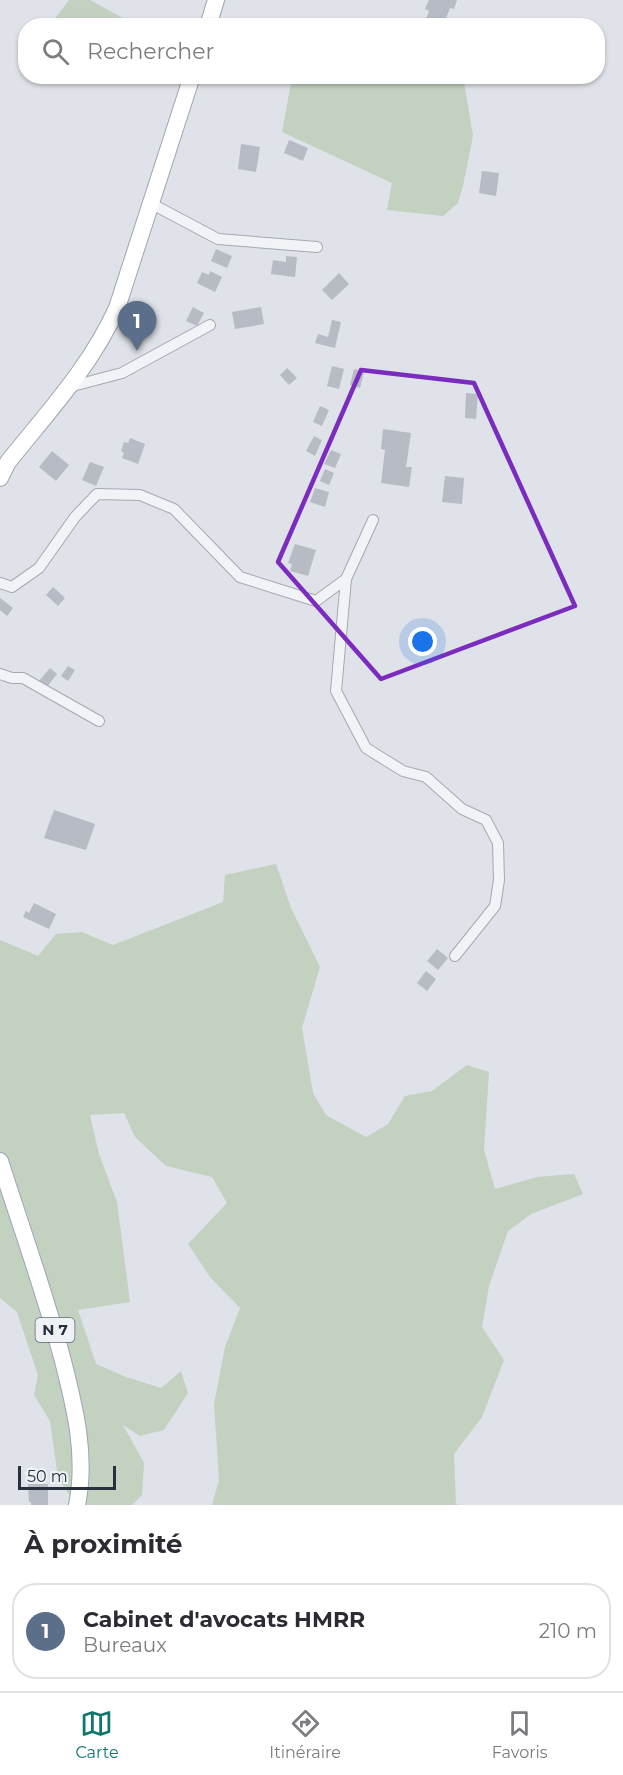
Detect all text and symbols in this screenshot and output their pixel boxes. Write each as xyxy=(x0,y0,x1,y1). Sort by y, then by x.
search box xyxy=(18,18,605,84)
icon: search xyxy=(39,35,72,68)
text: Rechercher xyxy=(87,38,214,65)
pin: 1 xyxy=(118,302,156,351)
your location xyxy=(408,627,437,656)
road number: N 7 xyxy=(36,1318,74,1342)
scale bar xyxy=(18,1463,116,1490)
text: 50 m xyxy=(27,1467,68,1486)
text: À proximité xyxy=(24,1528,183,1560)
text: Cabinet d'avocats HMRR xyxy=(83,1606,365,1633)
text: 1 xyxy=(42,1619,49,1643)
text: 210 m xyxy=(539,1619,597,1643)
text: Bureaux xyxy=(83,1633,167,1657)
tab: Carte xyxy=(75,1707,119,1762)
tab: Itinéraire xyxy=(269,1707,341,1762)
tab: Favoris xyxy=(492,1707,548,1762)

